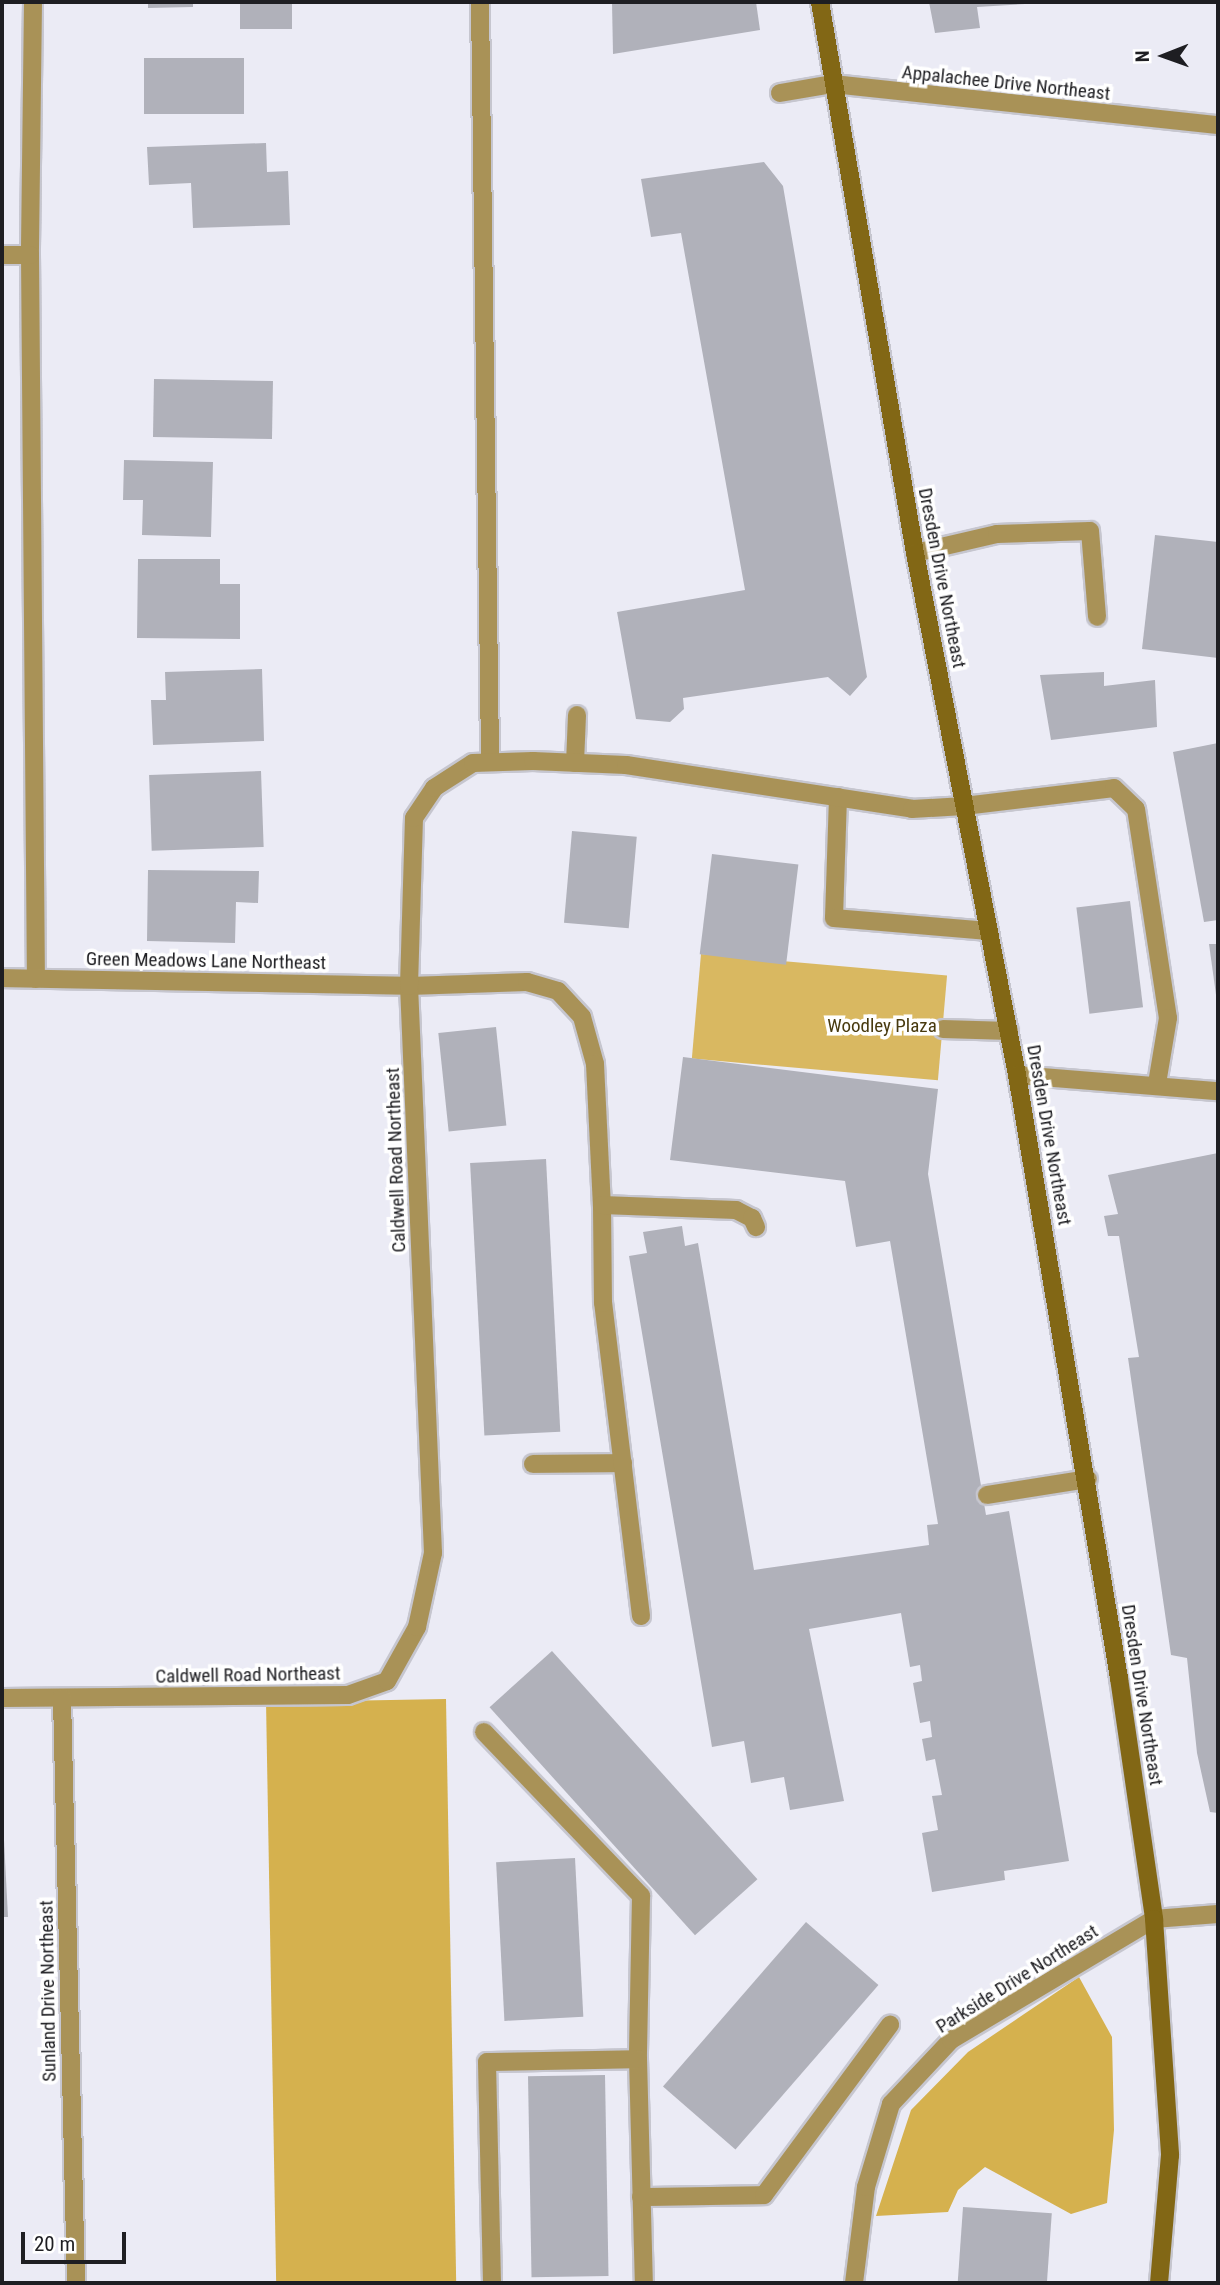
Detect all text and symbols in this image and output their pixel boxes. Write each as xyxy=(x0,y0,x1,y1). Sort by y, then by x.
north arrow xyxy=(1129,21,1199,91)
text: N xyxy=(1131,50,1154,62)
street label: Appalachee Drive Northeast xyxy=(901,61,1111,105)
street label: Dresden Drive Northeast xyxy=(913,486,971,670)
street label: Green Meadows Lane Northeast xyxy=(86,948,326,974)
park label: Woodley Plaza xyxy=(827,1015,937,1037)
street label: Dresden Drive Northeast xyxy=(1022,1043,1076,1227)
street label: Caldwell Road Northeast xyxy=(381,1067,411,1253)
street label: Dresden Drive Northeast xyxy=(1116,1603,1168,1787)
street label: Caldwell Road Northeast xyxy=(155,1662,341,1688)
street label: Sunland Drive Northeast xyxy=(35,1900,61,2082)
street label: Parkside Drive Northeast xyxy=(932,1920,1102,2038)
scale bar xyxy=(24,2218,130,2262)
text: 20 m xyxy=(34,2232,75,2256)

